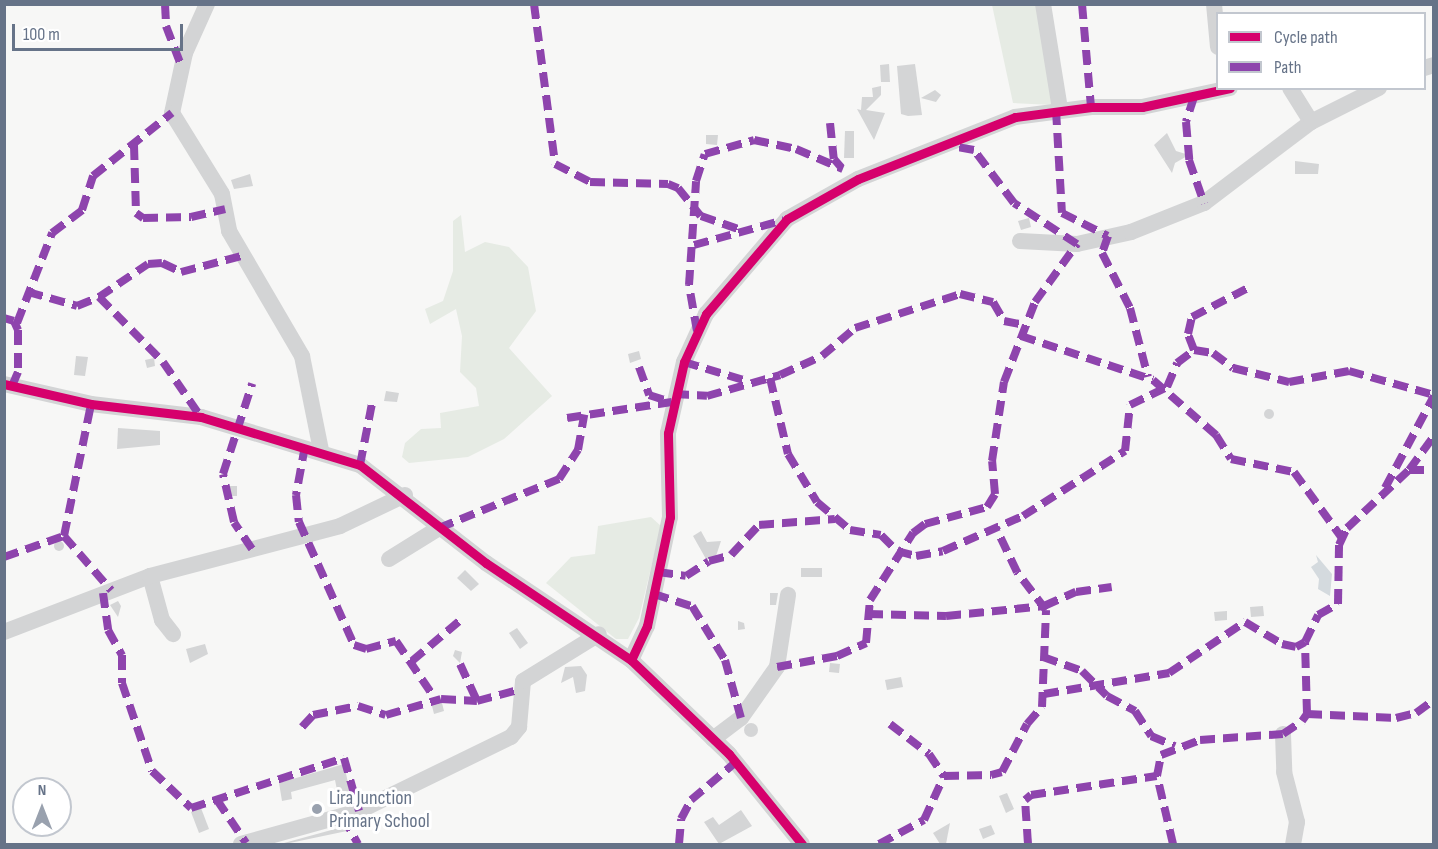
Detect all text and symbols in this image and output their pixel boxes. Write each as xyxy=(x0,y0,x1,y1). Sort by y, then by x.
scale bar xyxy=(15,12,186,50)
legend xyxy=(1216,12,1426,90)
text: 100 m xyxy=(23,24,60,45)
text: Cycle path xyxy=(1274,27,1338,48)
text: Path xyxy=(1274,57,1302,78)
north arrow xyxy=(12,777,72,837)
text: N xyxy=(38,781,46,800)
place label: Lira Junction Primary School xyxy=(329,786,430,833)
marker: Lira Junction Primary School xyxy=(310,802,324,816)

